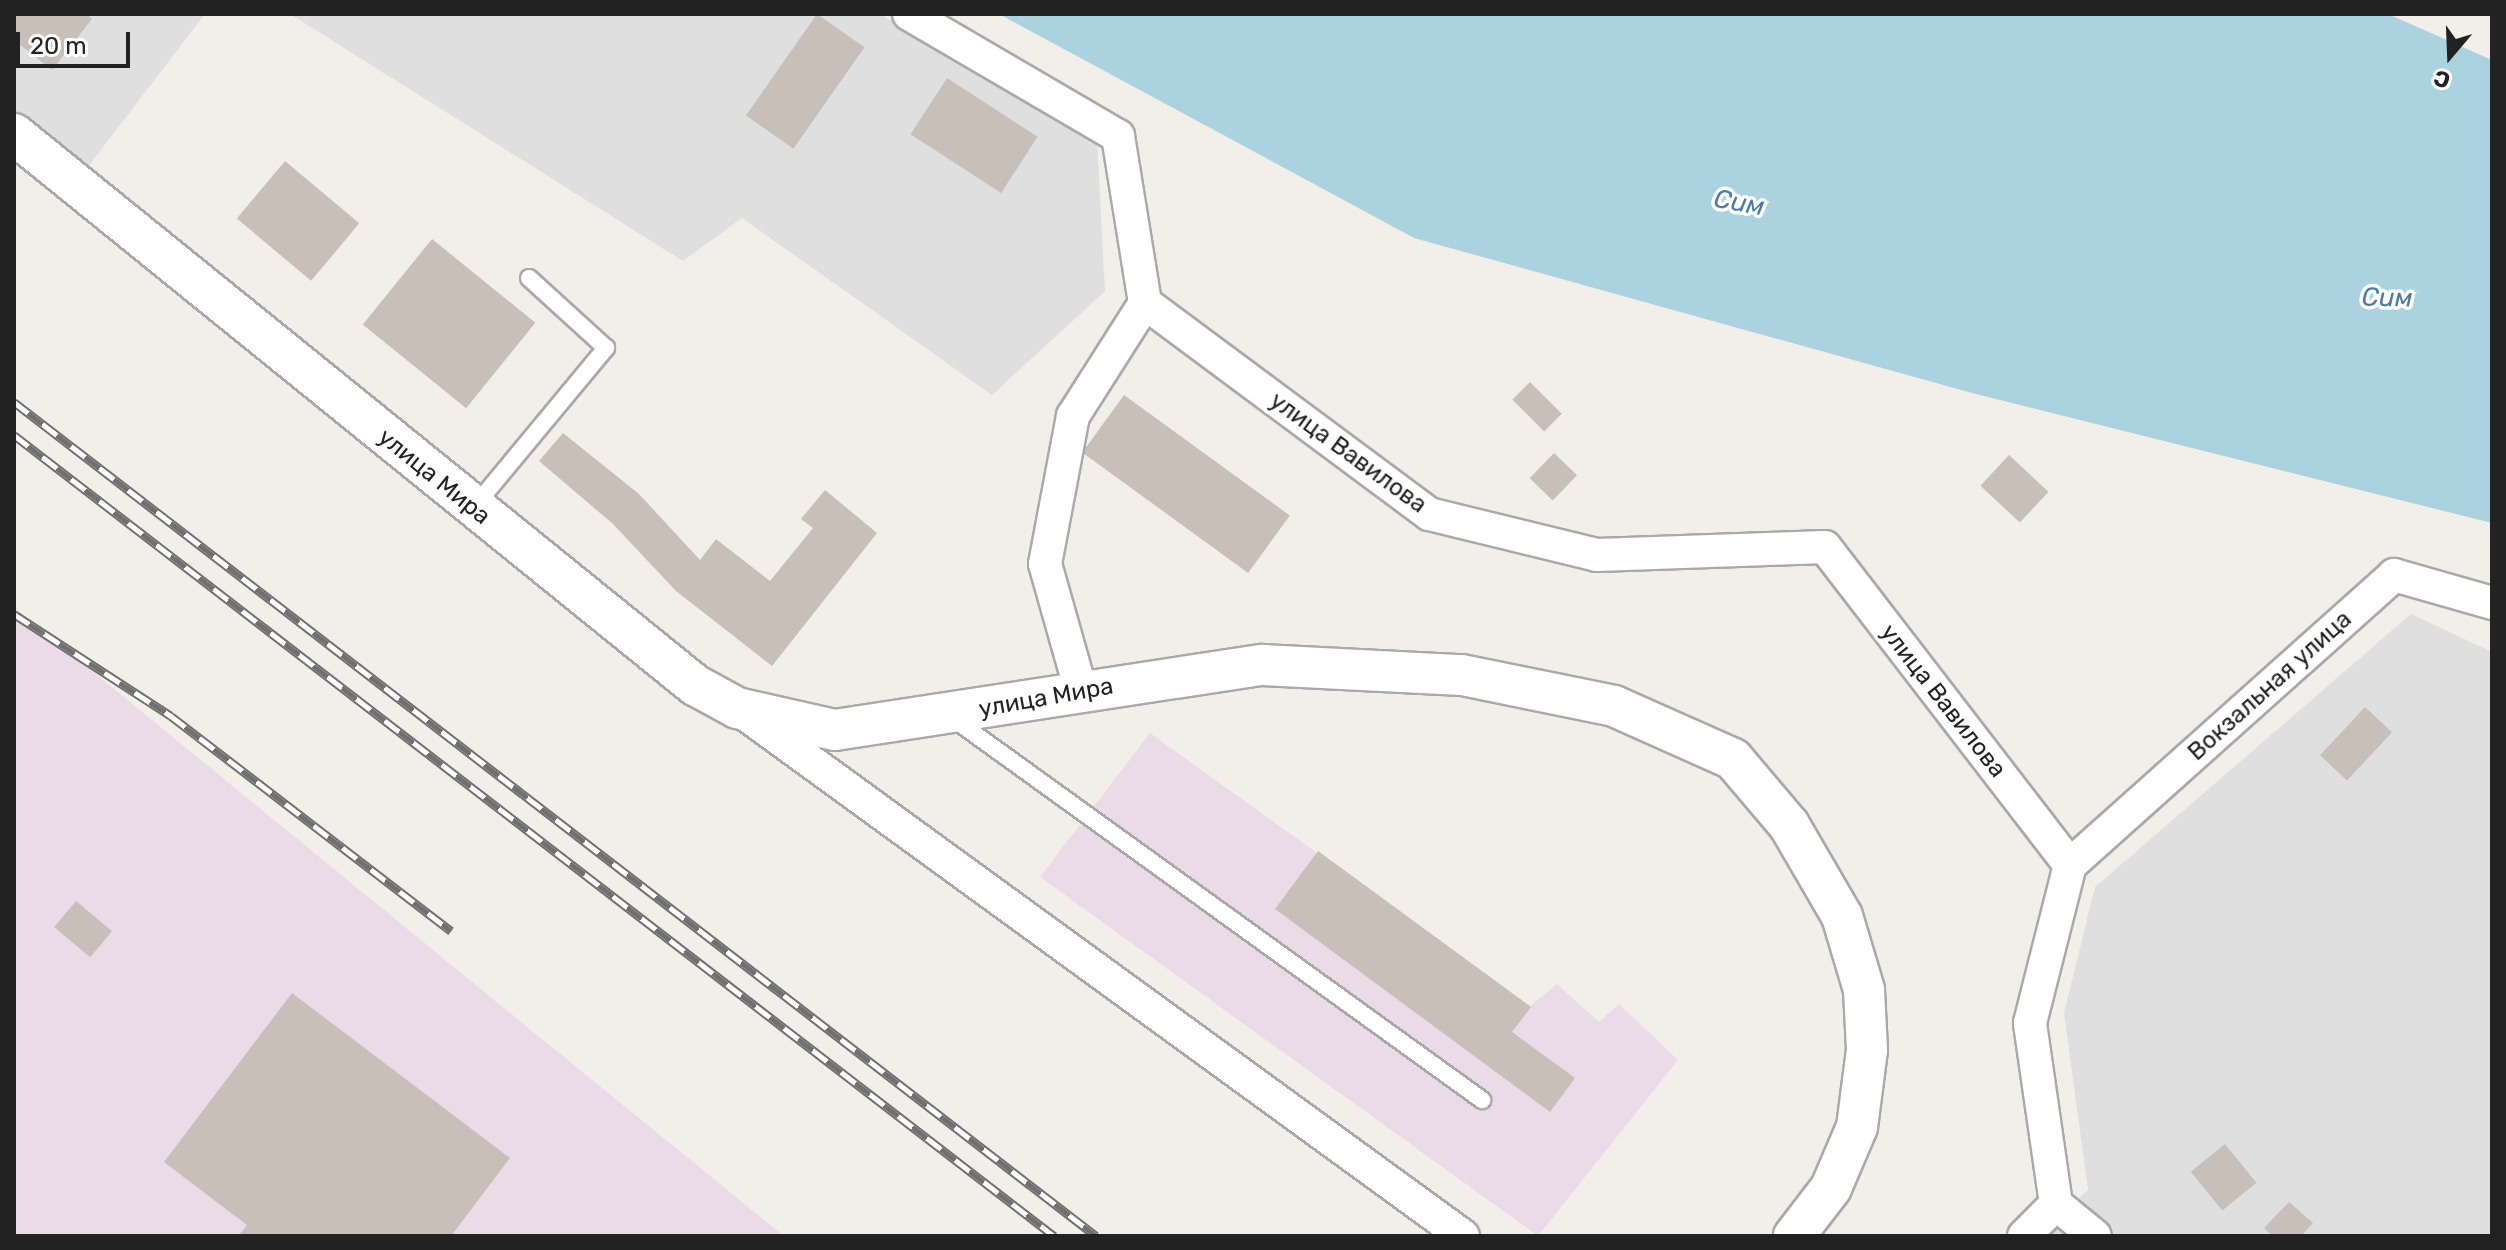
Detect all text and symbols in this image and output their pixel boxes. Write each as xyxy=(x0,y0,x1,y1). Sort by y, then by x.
scale bar xyxy=(20,16,134,66)
north arrow xyxy=(2410,16,2490,96)
text: 20 m xyxy=(30,32,87,60)
text: С xyxy=(2430,64,2454,94)
water label: Сим xyxy=(1711,183,1767,223)
water label: Сим xyxy=(2361,282,2413,314)
street label: улица Вавилова xyxy=(1264,386,1432,520)
street label: улица Мира xyxy=(372,423,496,531)
street label: Вокзальная улица xyxy=(2182,605,2358,767)
street label: улица Вавилова xyxy=(1874,619,2012,783)
street label: улица Мира xyxy=(976,672,1116,724)

